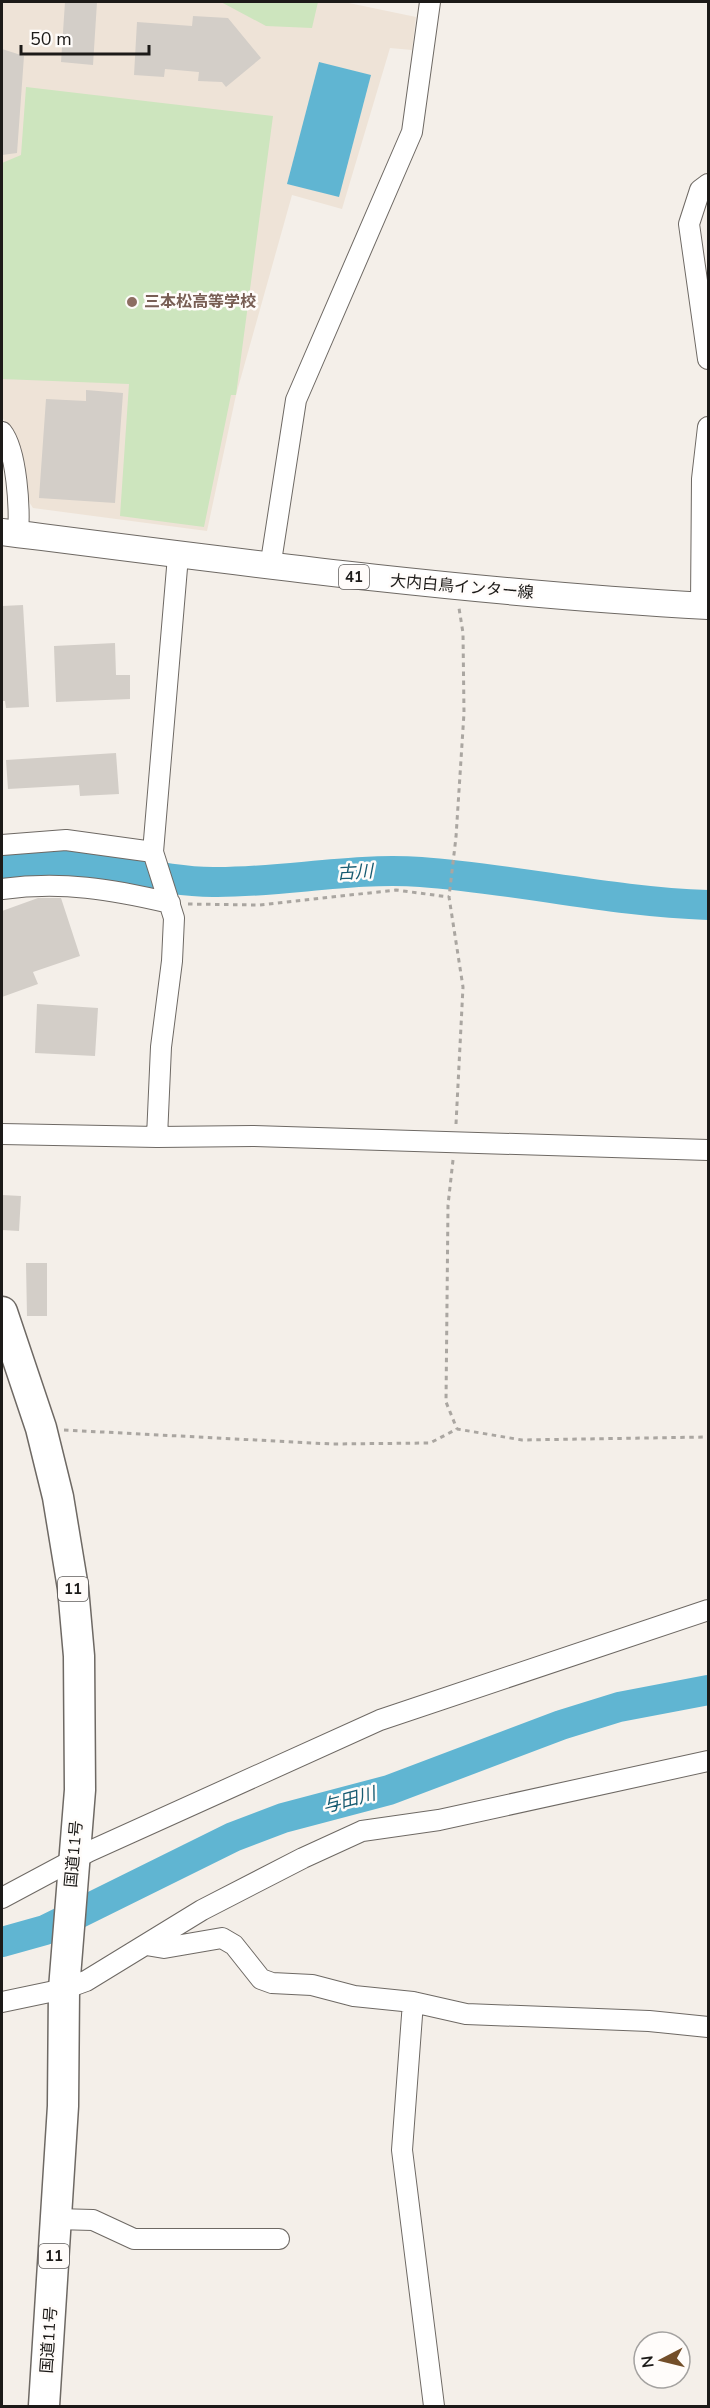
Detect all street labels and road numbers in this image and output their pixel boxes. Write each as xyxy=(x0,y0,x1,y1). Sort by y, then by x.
road number: 41 xyxy=(339,565,369,589)
street label: 大内白鳥インター線 xyxy=(389,570,535,604)
road number: 11 xyxy=(58,1577,88,1601)
street label: 国道11号 xyxy=(60,1820,88,1888)
road number: 11 xyxy=(39,2244,69,2268)
street label: 国道11号 xyxy=(36,2306,62,2374)

